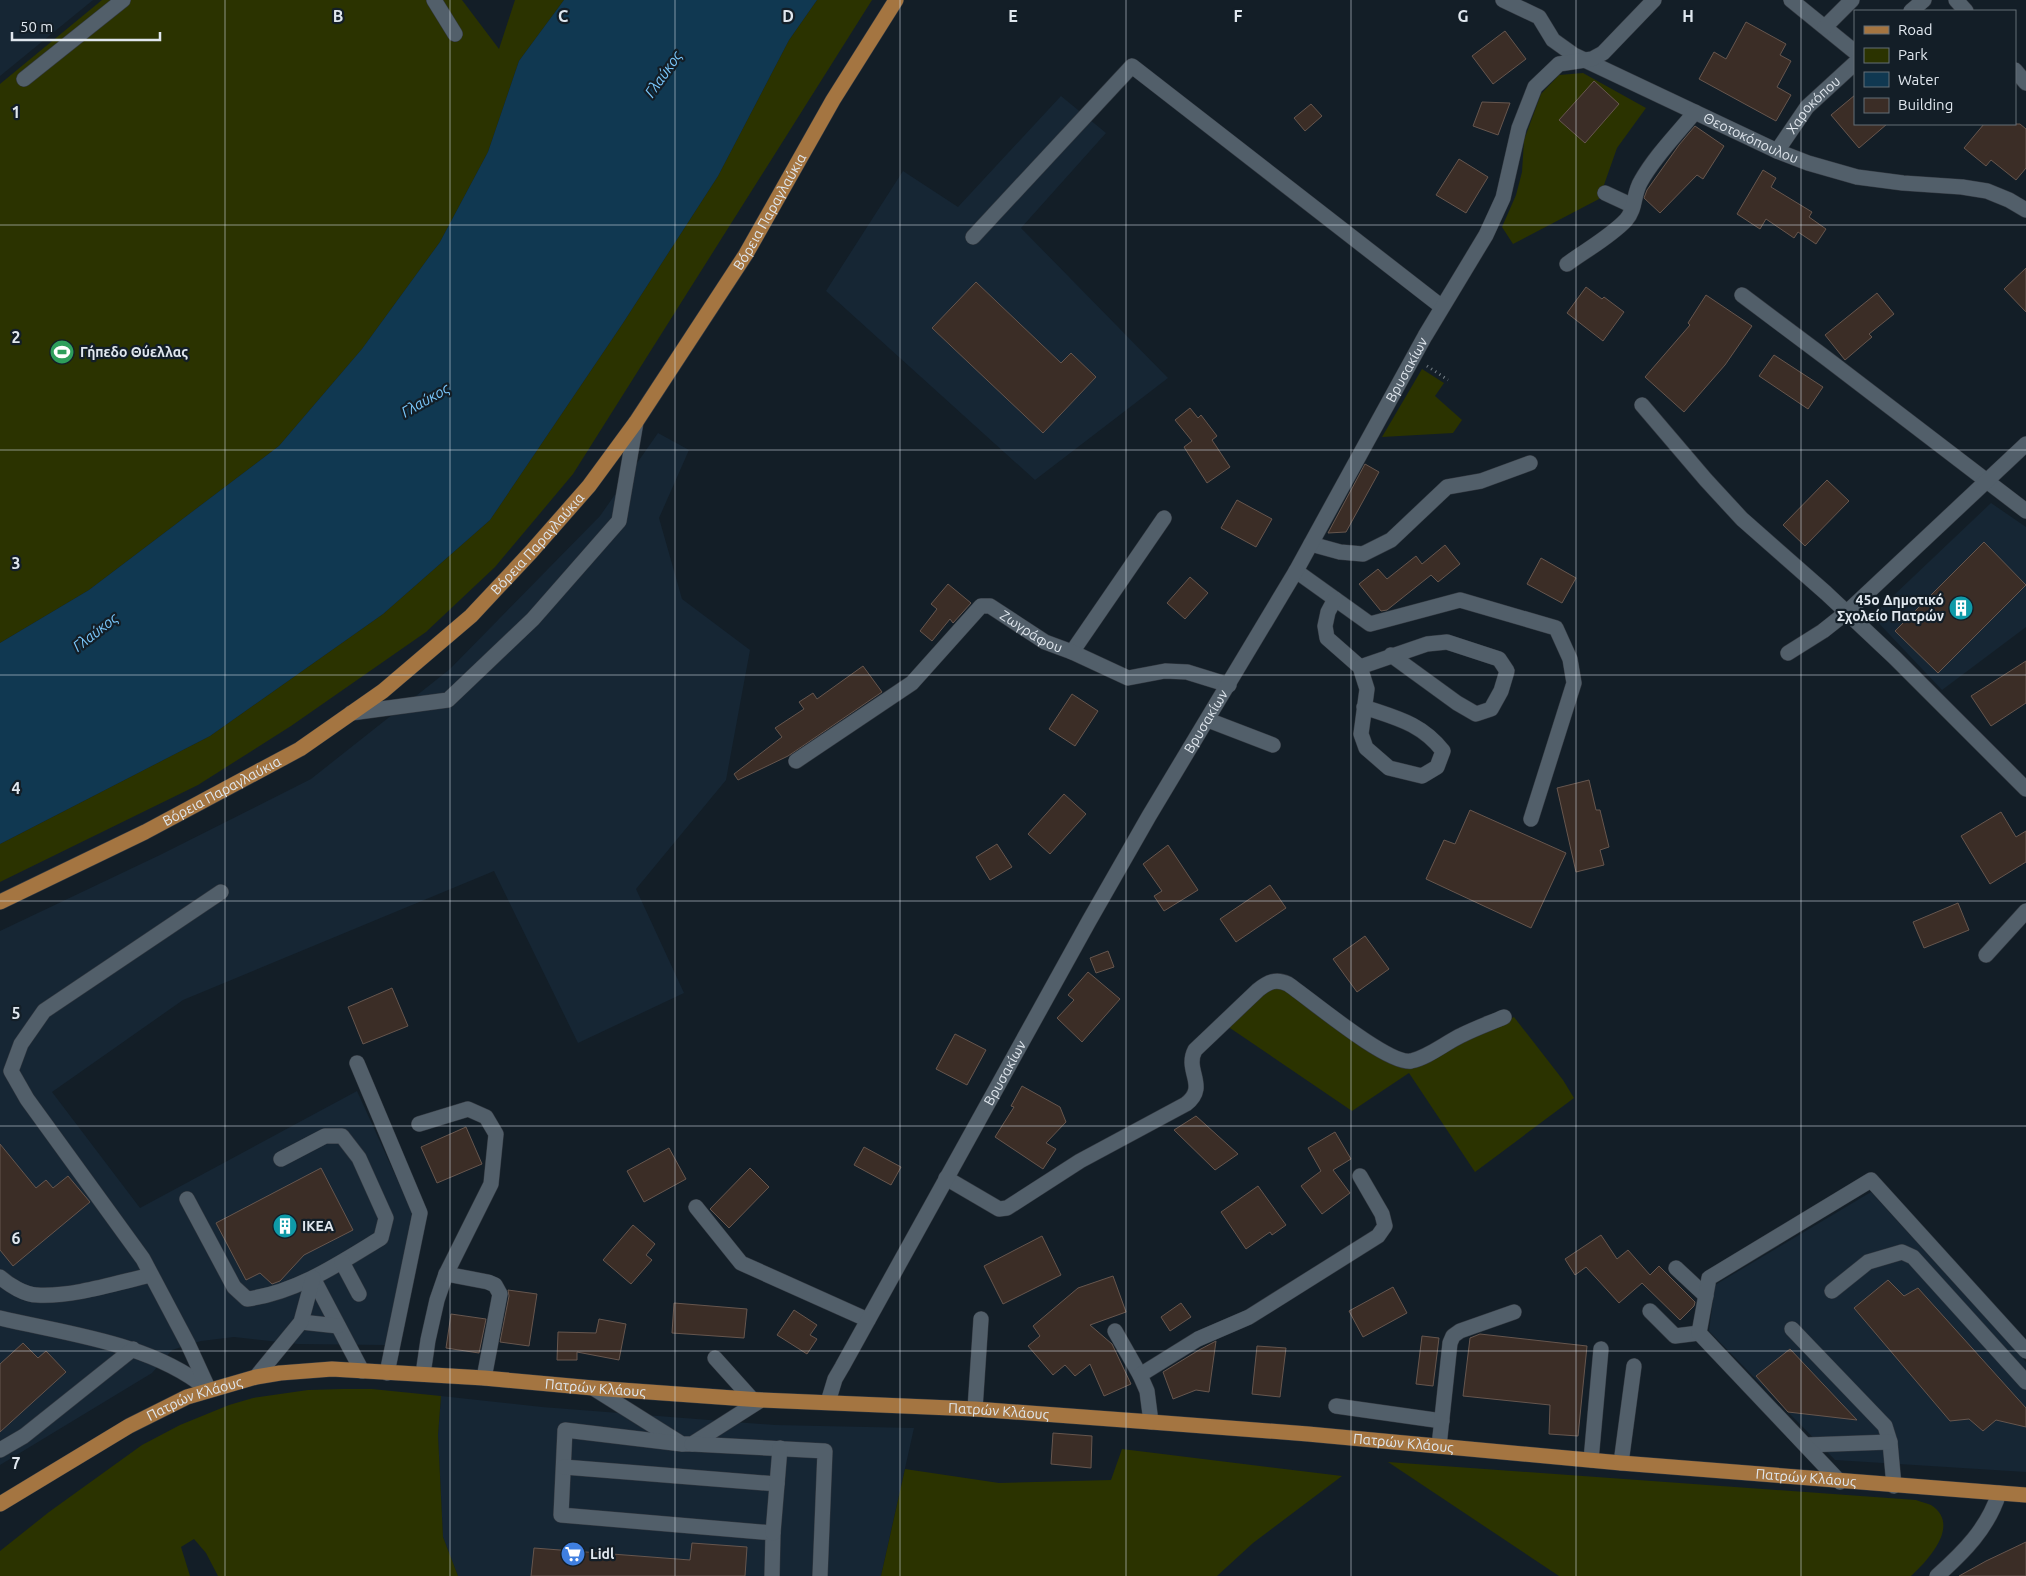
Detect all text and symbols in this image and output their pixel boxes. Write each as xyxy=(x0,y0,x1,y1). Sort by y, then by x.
text: B xyxy=(333,7,343,25)
text: C xyxy=(558,7,568,25)
text: D xyxy=(782,7,794,25)
text: E xyxy=(1008,7,1018,25)
text: F xyxy=(1234,7,1243,25)
text: G xyxy=(1457,7,1469,25)
text: H xyxy=(1682,7,1694,25)
scale bar xyxy=(12,10,160,42)
legend xyxy=(1854,10,2016,125)
text: 50 m xyxy=(20,18,53,35)
text: Road xyxy=(1898,21,1933,38)
text: Park xyxy=(1898,46,1928,63)
water label: Γλαύκος xyxy=(641,47,685,100)
text: Water xyxy=(1898,71,1939,88)
street label: Χαροκόπου xyxy=(1783,73,1843,137)
text: Building xyxy=(1898,96,1953,113)
text: 1 xyxy=(11,103,21,121)
street label: Θεοτοκόπουλου xyxy=(1701,109,1801,167)
street label: Βόρεια Παραγλαύκια xyxy=(730,150,809,273)
text: 2 xyxy=(11,328,21,346)
street label: Βρυσακίων xyxy=(1382,334,1431,405)
sports icon: Γήπεδο Θύελλας xyxy=(49,339,75,365)
place label: Γήπεδο Θύελλας xyxy=(80,344,188,360)
water label: Γλαύκος xyxy=(398,379,452,420)
street label: Βόρεια Παραγλαύκια xyxy=(487,489,588,598)
text: 3 xyxy=(11,554,21,572)
place label: 45ο Δημοτικό Σχολείο Πατρών xyxy=(1837,592,1945,624)
building icon: 45ο Δημοτικό Σχολείο Πατρών xyxy=(1948,595,1974,621)
street label: Ζωγράφου xyxy=(997,607,1065,656)
water label: Γλαύκος xyxy=(69,609,121,655)
street label: Βρυσακίων xyxy=(1181,686,1231,756)
street label: Βόρεια Παραγλαύκια xyxy=(160,753,284,829)
text: 4 xyxy=(11,779,21,797)
text: 5 xyxy=(11,1004,21,1022)
street label: Βρυσακίων xyxy=(981,1038,1029,1108)
building icon: IKEA xyxy=(272,1213,298,1239)
place label: IKEA xyxy=(302,1218,334,1234)
text: 6 xyxy=(11,1229,21,1247)
street label: Πατρών Κλάους xyxy=(144,1373,244,1424)
street label: Πατρών Κλάους xyxy=(544,1376,647,1400)
street label: Πατρών Κλάους xyxy=(948,1400,1050,1422)
street label: Πατρών Κλάους xyxy=(1352,1430,1455,1456)
text: 7 xyxy=(11,1454,21,1472)
street label: Πατρών Κλάους xyxy=(1755,1466,1857,1490)
supermarket icon: Lidl xyxy=(560,1541,586,1567)
place label: Lidl xyxy=(590,1546,614,1562)

